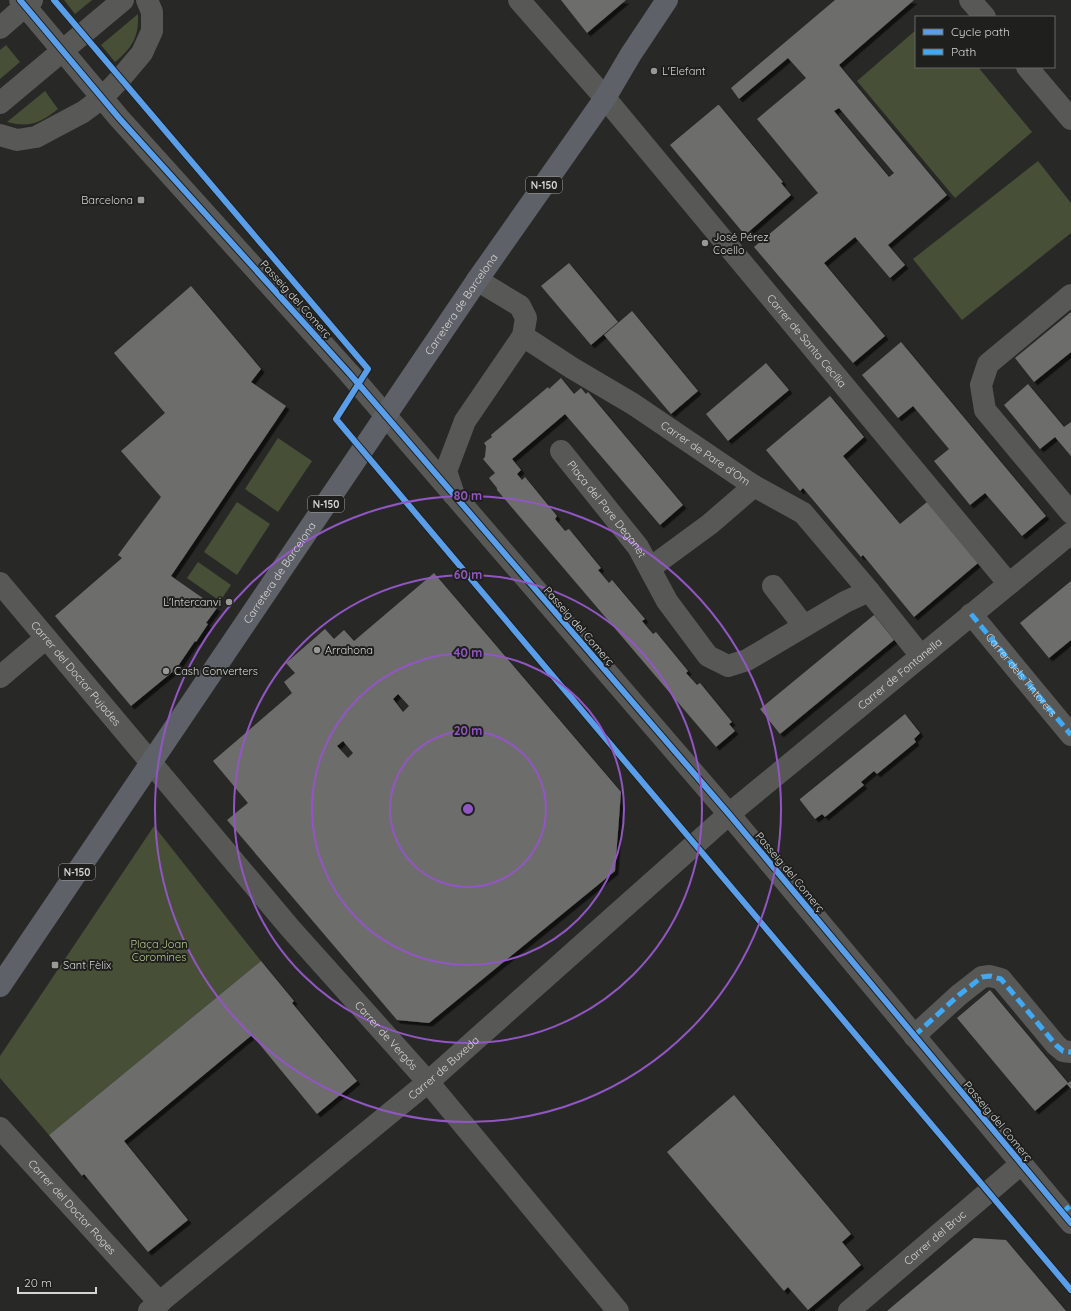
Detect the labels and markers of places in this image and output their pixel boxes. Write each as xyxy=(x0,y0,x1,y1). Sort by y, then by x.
place label: L'Elefant xyxy=(662,64,706,78)
marker: L'Elefant xyxy=(649,66,659,76)
place label: Barcelona xyxy=(81,193,133,207)
marker: Barcelona xyxy=(136,195,146,205)
place label: José Pérez Coello xyxy=(713,230,768,257)
marker: José Pérez Coello xyxy=(700,238,710,248)
place label: L'Intercanvi xyxy=(163,595,221,609)
marker: L'Intercanvi xyxy=(224,597,234,607)
place label: Arrahona xyxy=(325,643,373,657)
marker: Arrahona xyxy=(312,645,322,655)
place label: Cash Converters xyxy=(174,664,258,678)
marker: Cash Converters xyxy=(161,666,171,676)
centre of rings xyxy=(461,802,475,816)
place label: Sant Fèlix xyxy=(63,958,111,972)
marker: Sant Fèlix xyxy=(50,960,60,970)

